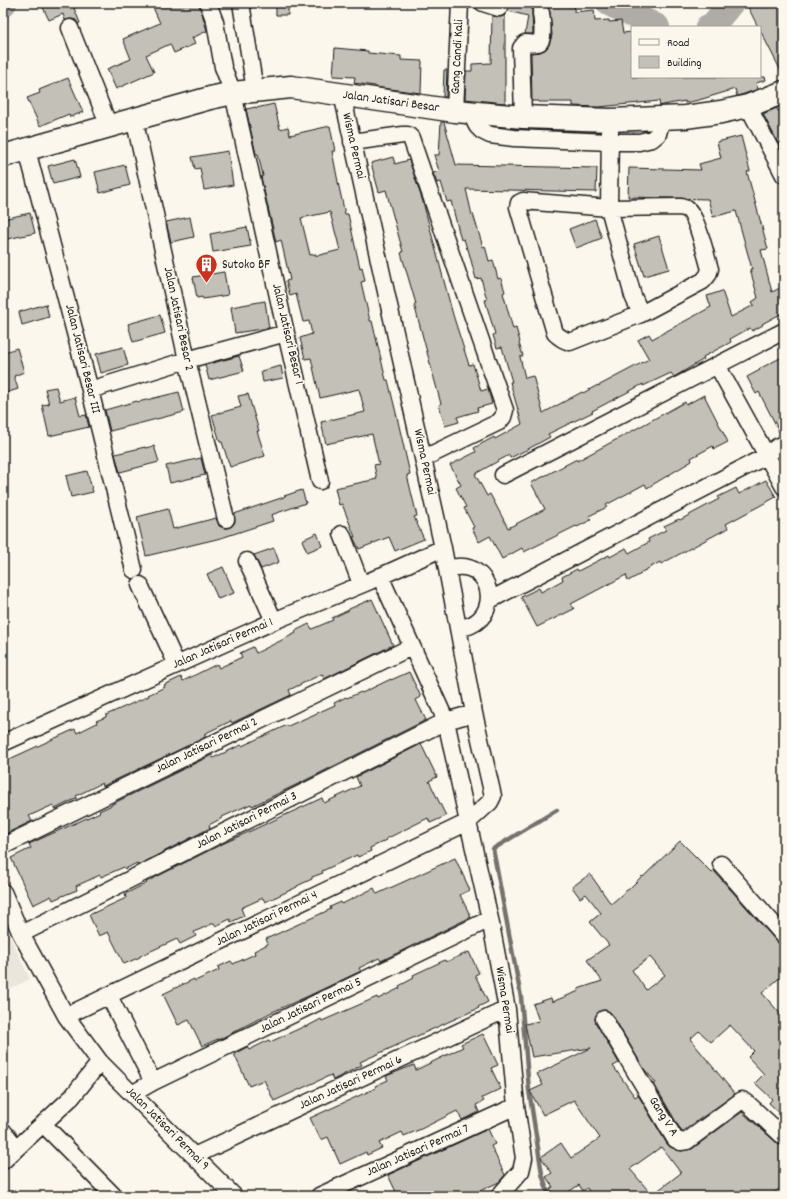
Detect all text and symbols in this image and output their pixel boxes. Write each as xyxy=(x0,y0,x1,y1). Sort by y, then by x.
street label: Gang Candi Kali xyxy=(447,18,469,95)
legend xyxy=(631,26,761,78)
text: Road xyxy=(667,35,689,52)
text: Building xyxy=(667,55,702,72)
street label: Jalan Jatisari Besar xyxy=(342,86,441,118)
street label: Wisma Permai xyxy=(336,111,370,181)
building icon: Sutoko BF xyxy=(193,252,219,285)
place label: Sutoko BF xyxy=(222,256,270,275)
street label: Jalan Jatisari Besar 2 xyxy=(158,265,198,373)
street label: Jalan Jatisari Besar 1 xyxy=(266,282,308,386)
street label: Jalan Jatisari Besar III xyxy=(59,302,105,416)
street label: Wisma Permai xyxy=(408,427,440,497)
street label: Jalan Jatisari Permai 1 xyxy=(170,613,276,675)
street label: Jalan Jatisari Permai 2 xyxy=(153,713,261,779)
street label: Jalan Jatisari Permai 3 xyxy=(193,787,301,855)
street label: Jalan Jatisari Permai 4 xyxy=(213,886,321,952)
street label: Wisma Permai xyxy=(489,965,519,1035)
street label: Jalan Jatisari Permai 5 xyxy=(257,973,365,1039)
street label: Jalan Jatisari Permai 6 xyxy=(296,1051,406,1115)
street label: Jalan Jatisari Permai 9 xyxy=(121,1083,213,1175)
street label: Gang V A xyxy=(643,1093,683,1141)
street label: Jalan Jatisari Permai 7 xyxy=(364,1120,472,1182)

